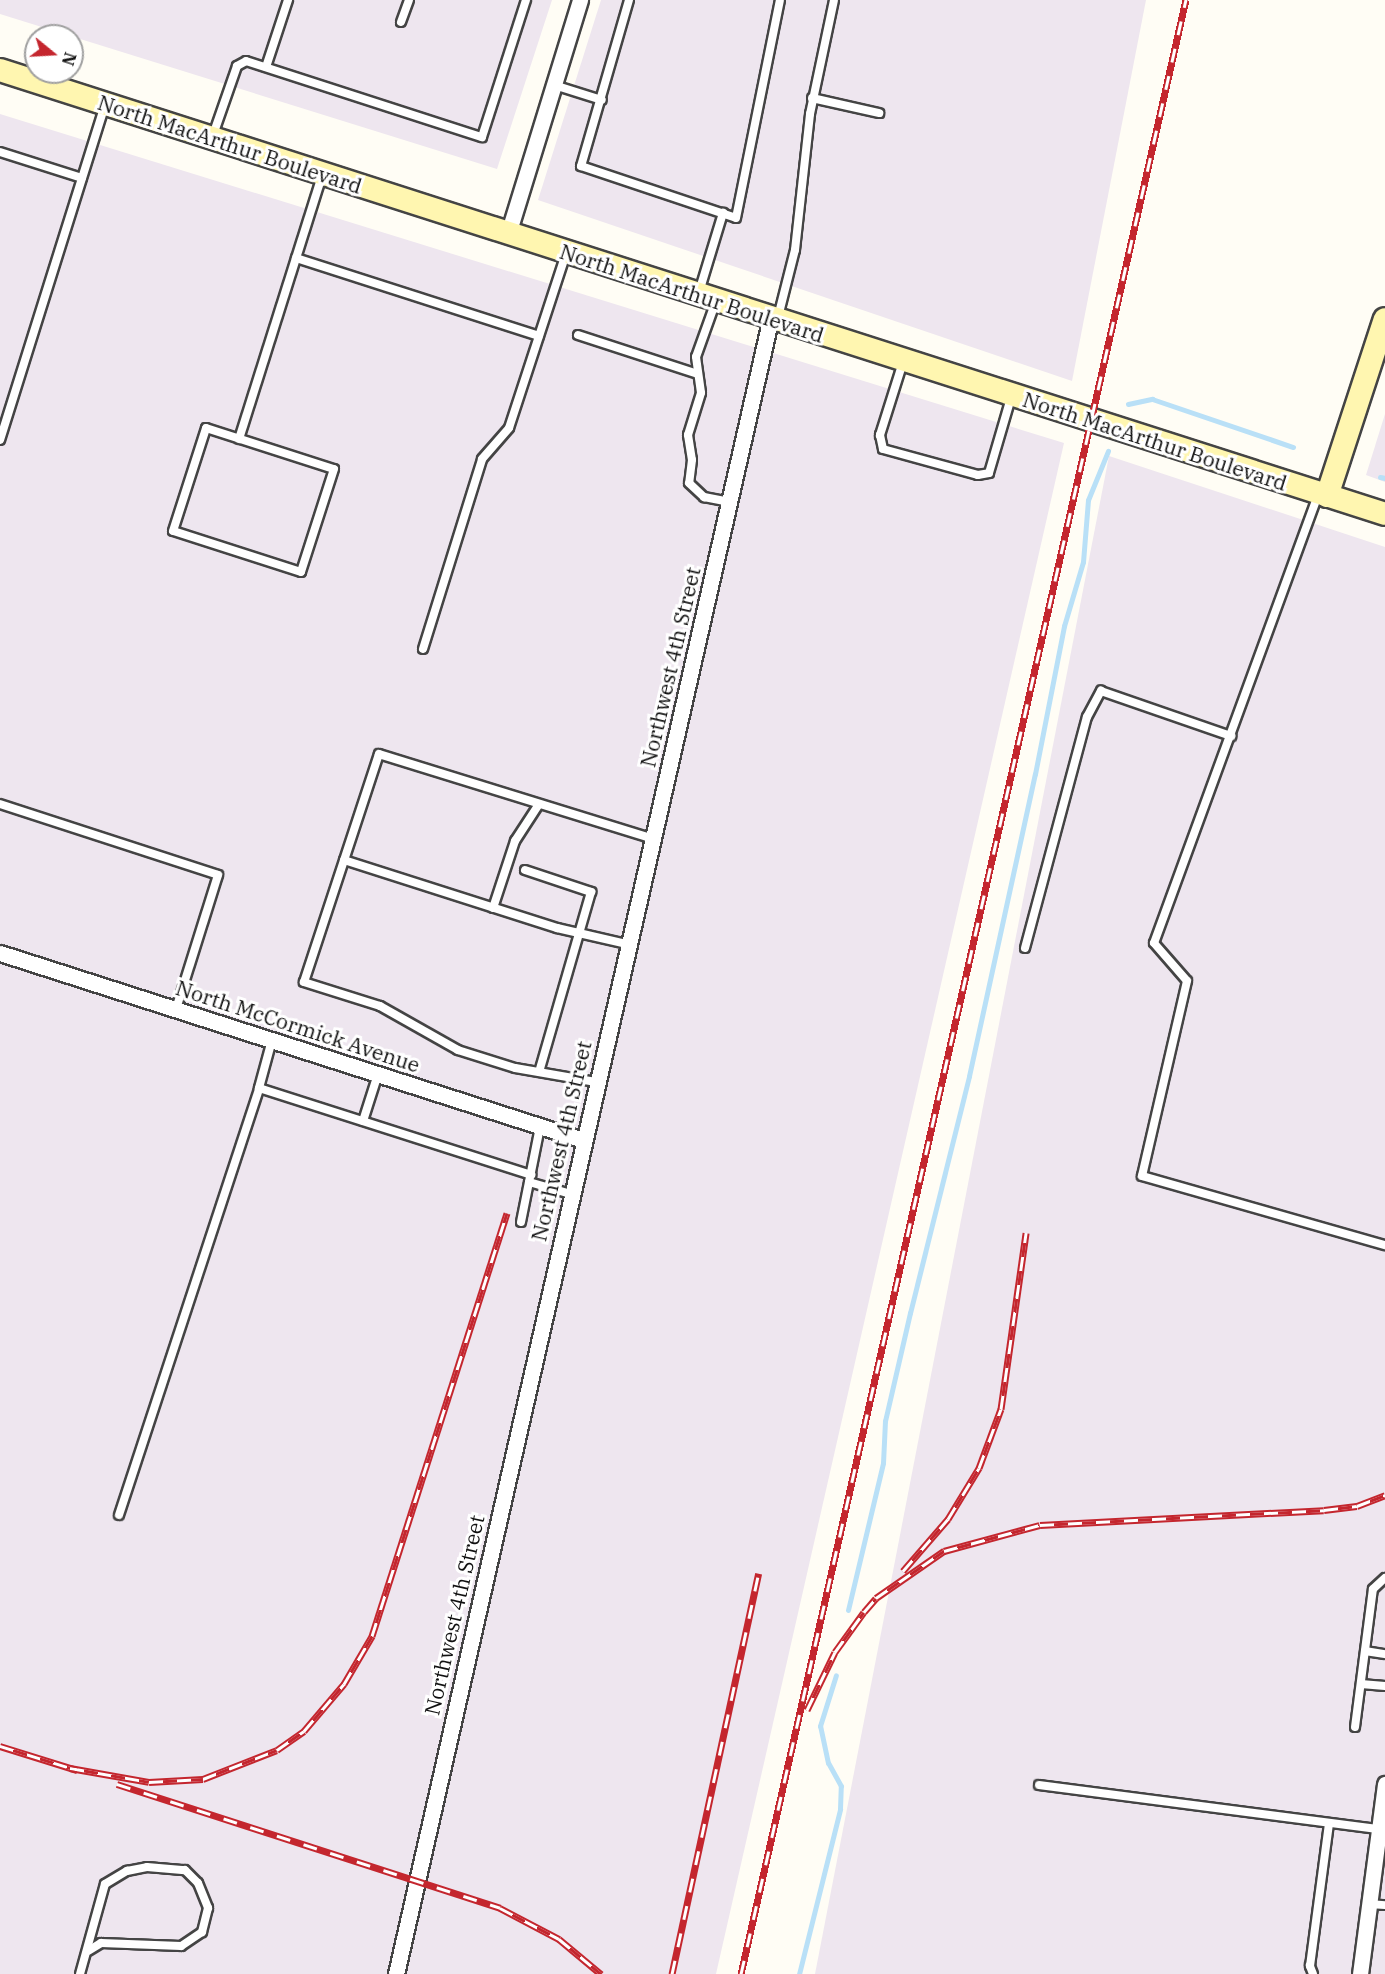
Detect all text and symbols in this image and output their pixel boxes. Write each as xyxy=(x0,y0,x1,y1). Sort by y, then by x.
north arrow xyxy=(24,24,84,84)
text: N xyxy=(58,50,81,68)
street label: North MacArthur Boulevard xyxy=(95,89,365,199)
street label: North MacArthur Boulevard xyxy=(557,238,827,348)
street label: North MacArthur Boulevard xyxy=(1020,386,1290,496)
street label: Northwest 4th Street xyxy=(635,564,705,770)
street label: North McCormick Avenue xyxy=(173,975,423,1077)
street label: Northwest 4th Street xyxy=(526,1038,596,1244)
street label: Northwest 4th Street xyxy=(419,1512,489,1718)

